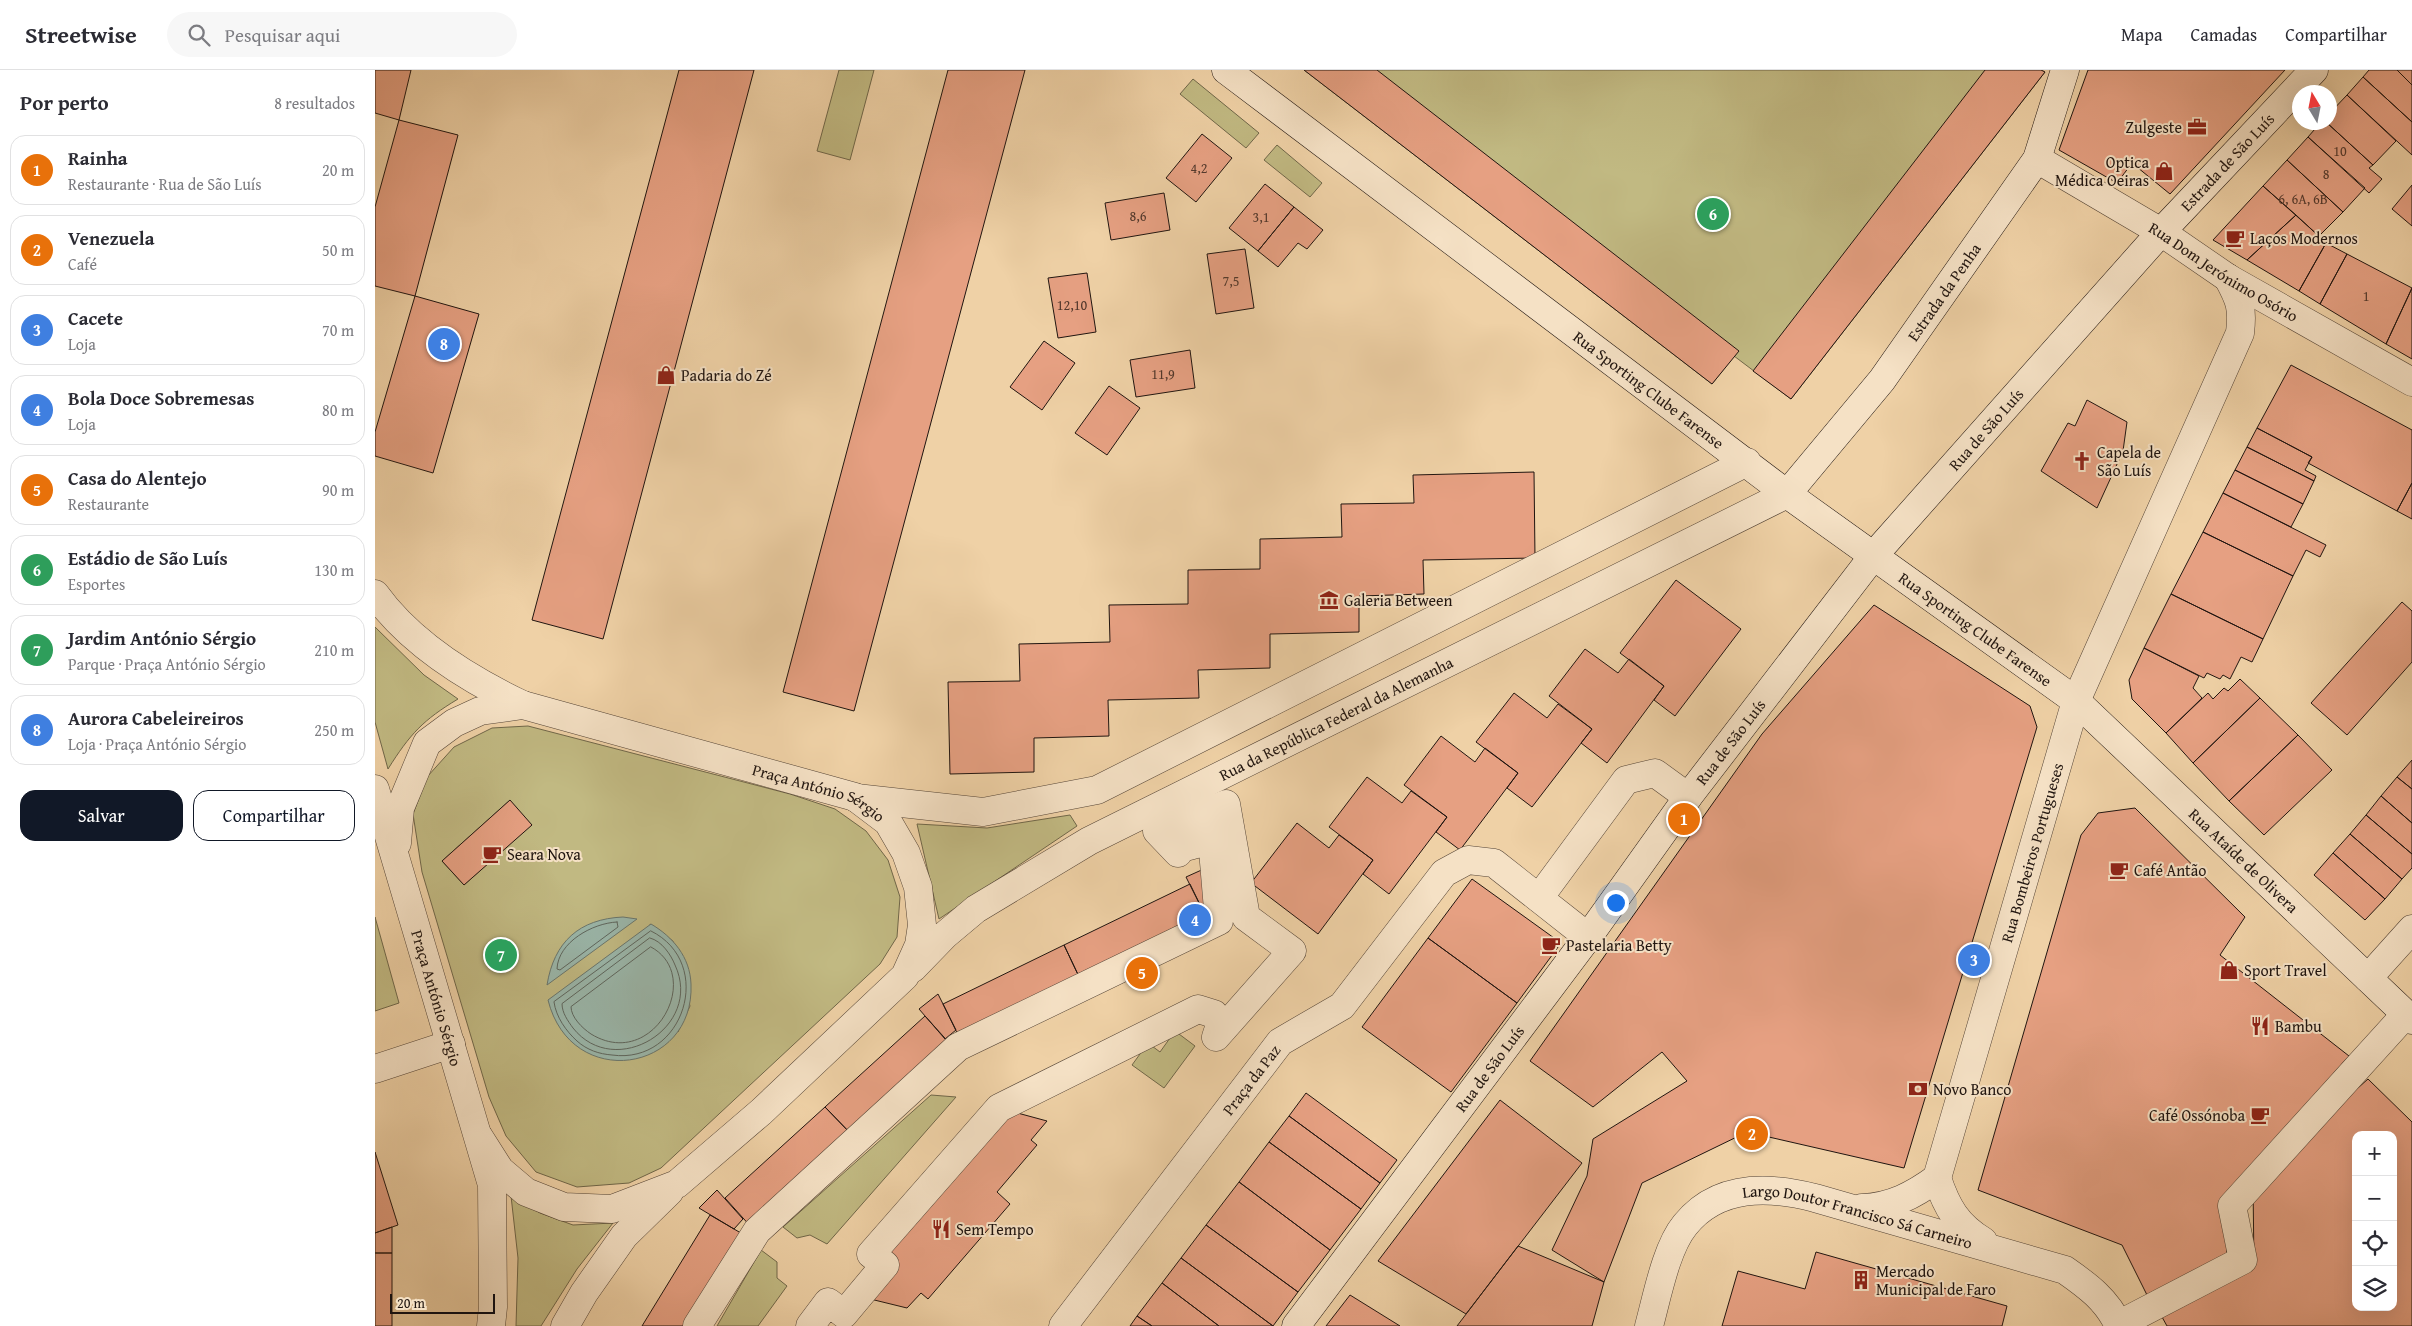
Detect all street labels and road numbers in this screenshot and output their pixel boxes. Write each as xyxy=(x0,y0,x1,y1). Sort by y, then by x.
street label: Estrada de São Luís xyxy=(2175,107,2280,217)
street label: Rua Dom Jerónimo Osório xyxy=(2144,215,2303,327)
street label: Estrada da Penha xyxy=(1901,238,1987,346)
street label: Rua Sporting Clube Farense xyxy=(1568,325,1729,454)
street label: Rua de São Luís xyxy=(1943,383,2029,476)
street label: Rua Sporting Clube Farense xyxy=(1894,566,2057,692)
street label: Rua da República Federal da Alemanha xyxy=(1215,650,1457,787)
street label: Rua de São Luís xyxy=(1690,694,1771,790)
street label: Praça António Sérgio xyxy=(750,757,890,828)
street label: Rua Bombeiros Portugueses xyxy=(1994,760,2069,945)
street label: Rua Ataíde de Olivera xyxy=(2183,802,2304,919)
street label: Praça António Sérgio xyxy=(405,927,468,1069)
street label: Rua de São Luís xyxy=(1449,1020,1530,1117)
street label: Praça da Paz xyxy=(1216,1039,1286,1120)
street label: Largo Doutor Francisco Sá Carneiro xyxy=(1741,1178,1975,1255)

